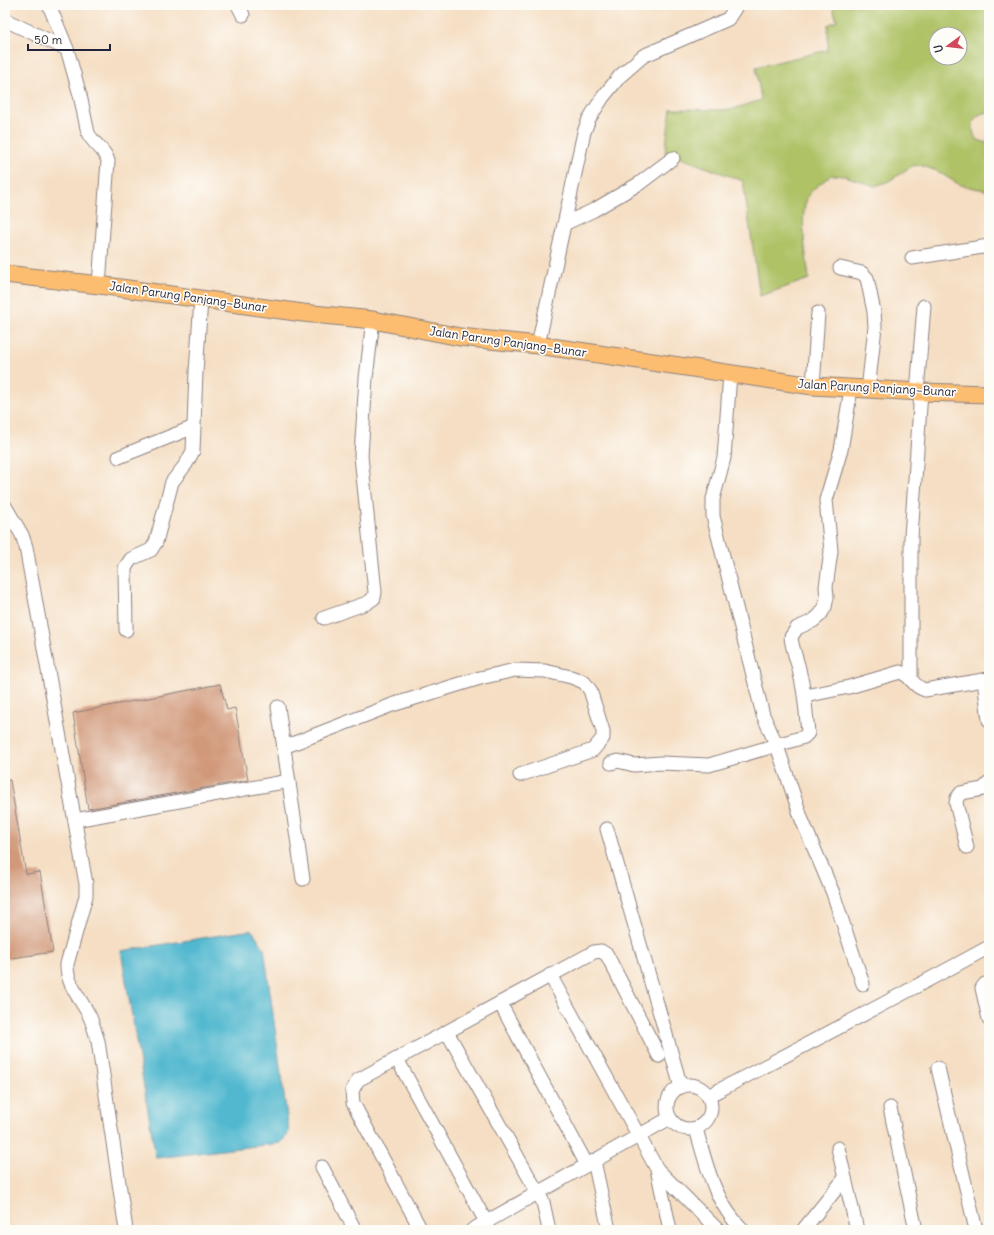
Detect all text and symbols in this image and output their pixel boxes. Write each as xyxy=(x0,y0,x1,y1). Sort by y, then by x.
scale bar xyxy=(28,26,110,52)
north arrow xyxy=(928,26,968,66)
text: 50 m xyxy=(34,32,63,47)
text: U xyxy=(931,43,946,54)
street label: Jalan Parung Panjang–Bunar xyxy=(108,278,268,315)
street label: Jalan Parung Panjang–Bunar xyxy=(428,323,588,360)
street label: Jalan Parung Panjang–Bunar xyxy=(797,376,957,399)

